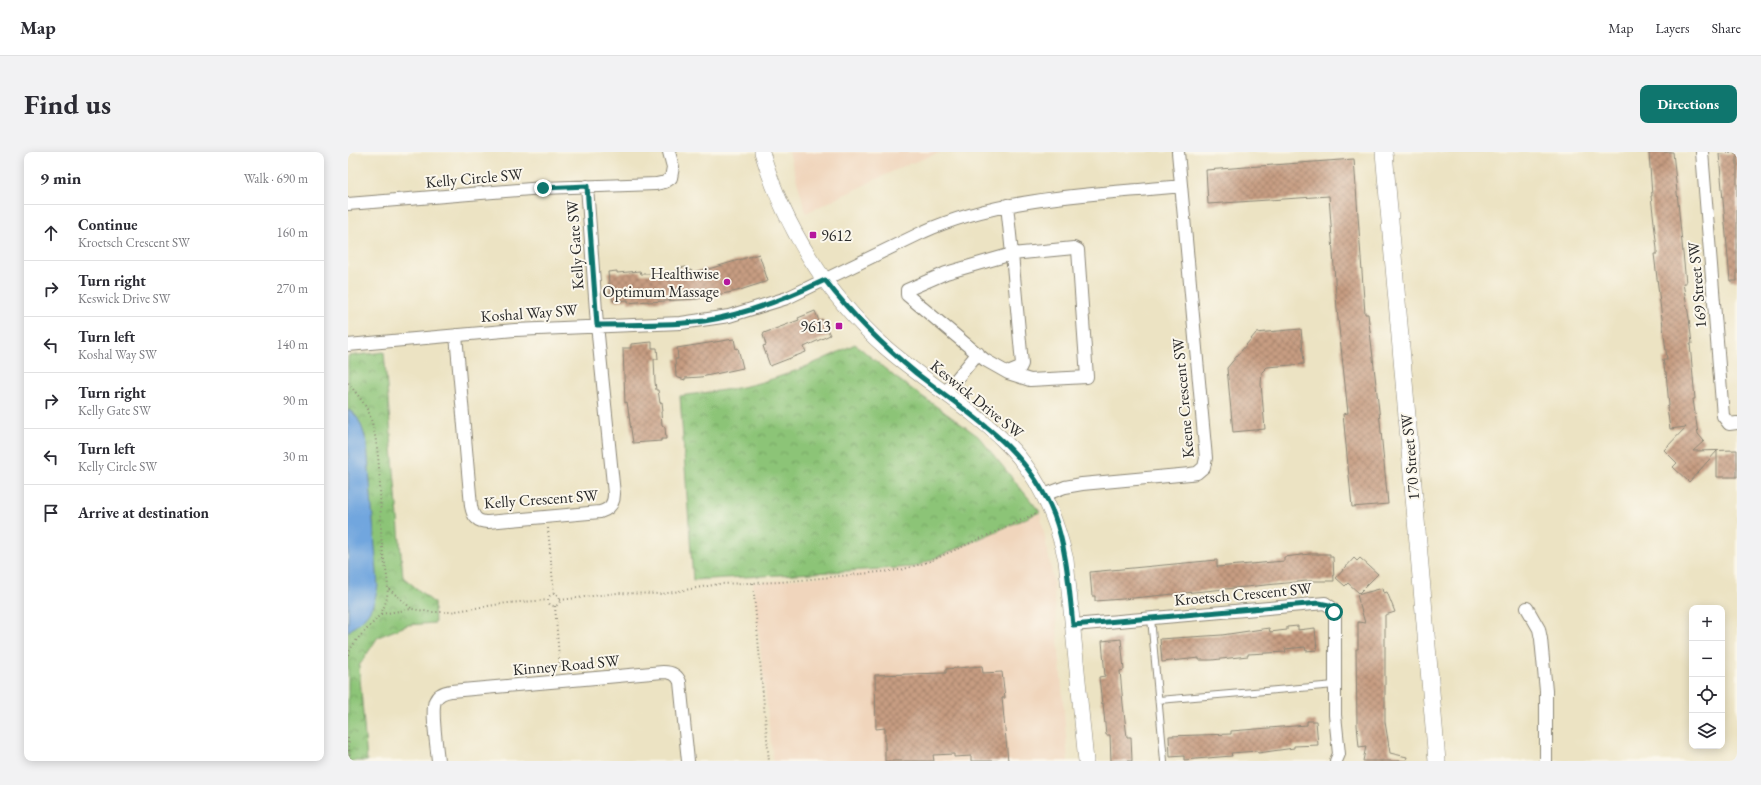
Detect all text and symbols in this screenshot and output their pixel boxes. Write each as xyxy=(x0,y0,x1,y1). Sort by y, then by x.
text: Map xyxy=(20,15,56,40)
text: Map xyxy=(1608,19,1633,37)
text: Layers xyxy=(1655,19,1690,37)
text: Share xyxy=(1712,19,1741,37)
button: Directions xyxy=(1640,85,1737,123)
text: Find us xyxy=(24,86,111,122)
street label: Kelly Circle SW xyxy=(424,163,524,193)
text: 9 min xyxy=(40,167,81,189)
text: Walk · 690 m xyxy=(244,170,308,187)
route end xyxy=(534,179,552,197)
street label: Kelly Gate SW xyxy=(561,199,589,290)
text: Continue xyxy=(78,215,138,234)
icon: ahead xyxy=(40,222,62,244)
text: 160 m xyxy=(277,224,308,241)
place label: 9612 xyxy=(821,225,852,246)
marker: 9612 xyxy=(808,230,818,240)
text: Kroetsch Crescent SW xyxy=(78,234,190,251)
street label: 169 Street SW xyxy=(1683,241,1711,329)
place label: Healthwise Optimum Massage xyxy=(603,263,719,302)
text: Turn right xyxy=(78,271,146,290)
marker: Healthwise Optimum Massage xyxy=(722,277,732,287)
icon: right xyxy=(40,278,62,300)
text: 270 m xyxy=(277,280,308,297)
text: Keswick Drive SW xyxy=(78,290,171,307)
street label: Koshal Way SW xyxy=(480,299,579,327)
place label: 9613 xyxy=(800,316,831,337)
marker: 9613 xyxy=(834,321,844,331)
text: Turn left xyxy=(78,327,135,346)
icon: left xyxy=(40,334,62,356)
text: 140 m xyxy=(277,336,308,353)
street label: Keene Crescent SW xyxy=(1167,337,1199,459)
text: Koshal Way SW xyxy=(78,346,157,363)
street label: Keswick Drive SW xyxy=(926,355,1028,443)
text: Turn right xyxy=(78,383,146,402)
icon: right xyxy=(40,390,62,412)
text: 90 m xyxy=(283,392,308,409)
text: Kelly Gate SW xyxy=(78,402,151,419)
street label: 170 Street SW xyxy=(1396,413,1424,501)
text: Turn left xyxy=(78,439,135,458)
icon: left xyxy=(40,446,62,468)
text: 30 m xyxy=(283,448,308,465)
text: Kelly Circle SW xyxy=(78,458,157,475)
street label: Kelly Crescent SW xyxy=(483,485,599,513)
icon: arrive xyxy=(40,502,62,524)
text: Arrive at destination xyxy=(78,503,209,522)
street label: Kroetsch Crescent SW xyxy=(1173,578,1313,610)
route start xyxy=(1325,603,1343,621)
map controls xyxy=(1689,605,1725,749)
button: + xyxy=(1689,605,1725,641)
button: − xyxy=(1689,641,1725,677)
street label: Kinney Road SW xyxy=(512,650,621,680)
button: locate xyxy=(1689,677,1725,713)
button: layers xyxy=(1689,713,1725,749)

